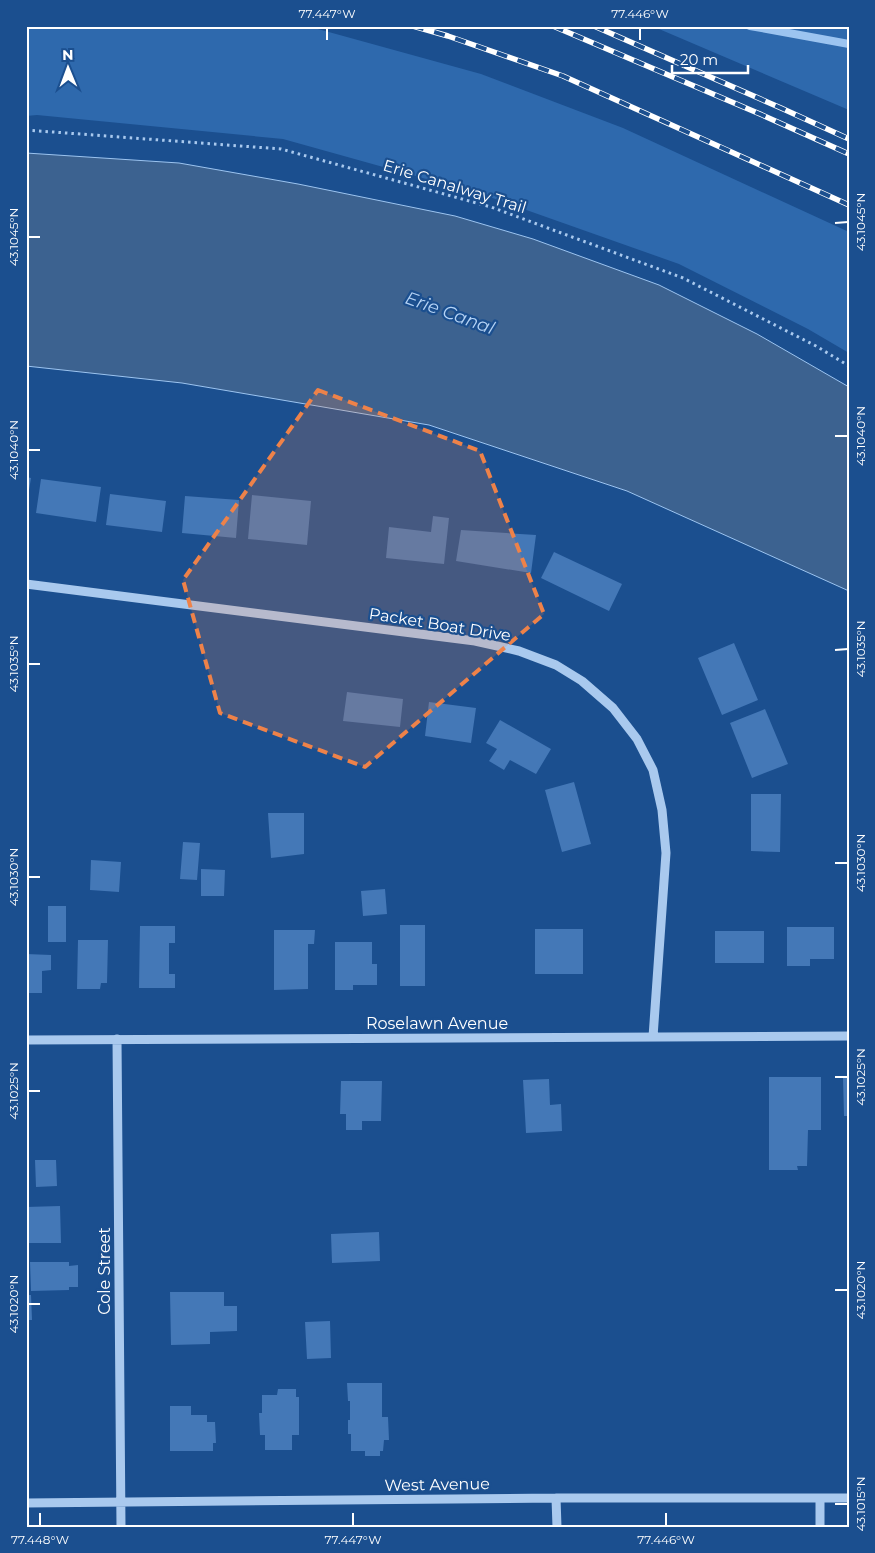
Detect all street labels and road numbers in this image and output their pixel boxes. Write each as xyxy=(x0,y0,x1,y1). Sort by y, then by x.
street label: Erie Canalway Trail xyxy=(381,156,529,217)
street label: Packet Boat Drive xyxy=(368,604,512,645)
street label: Roselawn Avenue xyxy=(366,1014,508,1033)
street label: Cole Street xyxy=(95,1227,114,1315)
street label: West Avenue xyxy=(384,1474,490,1495)

